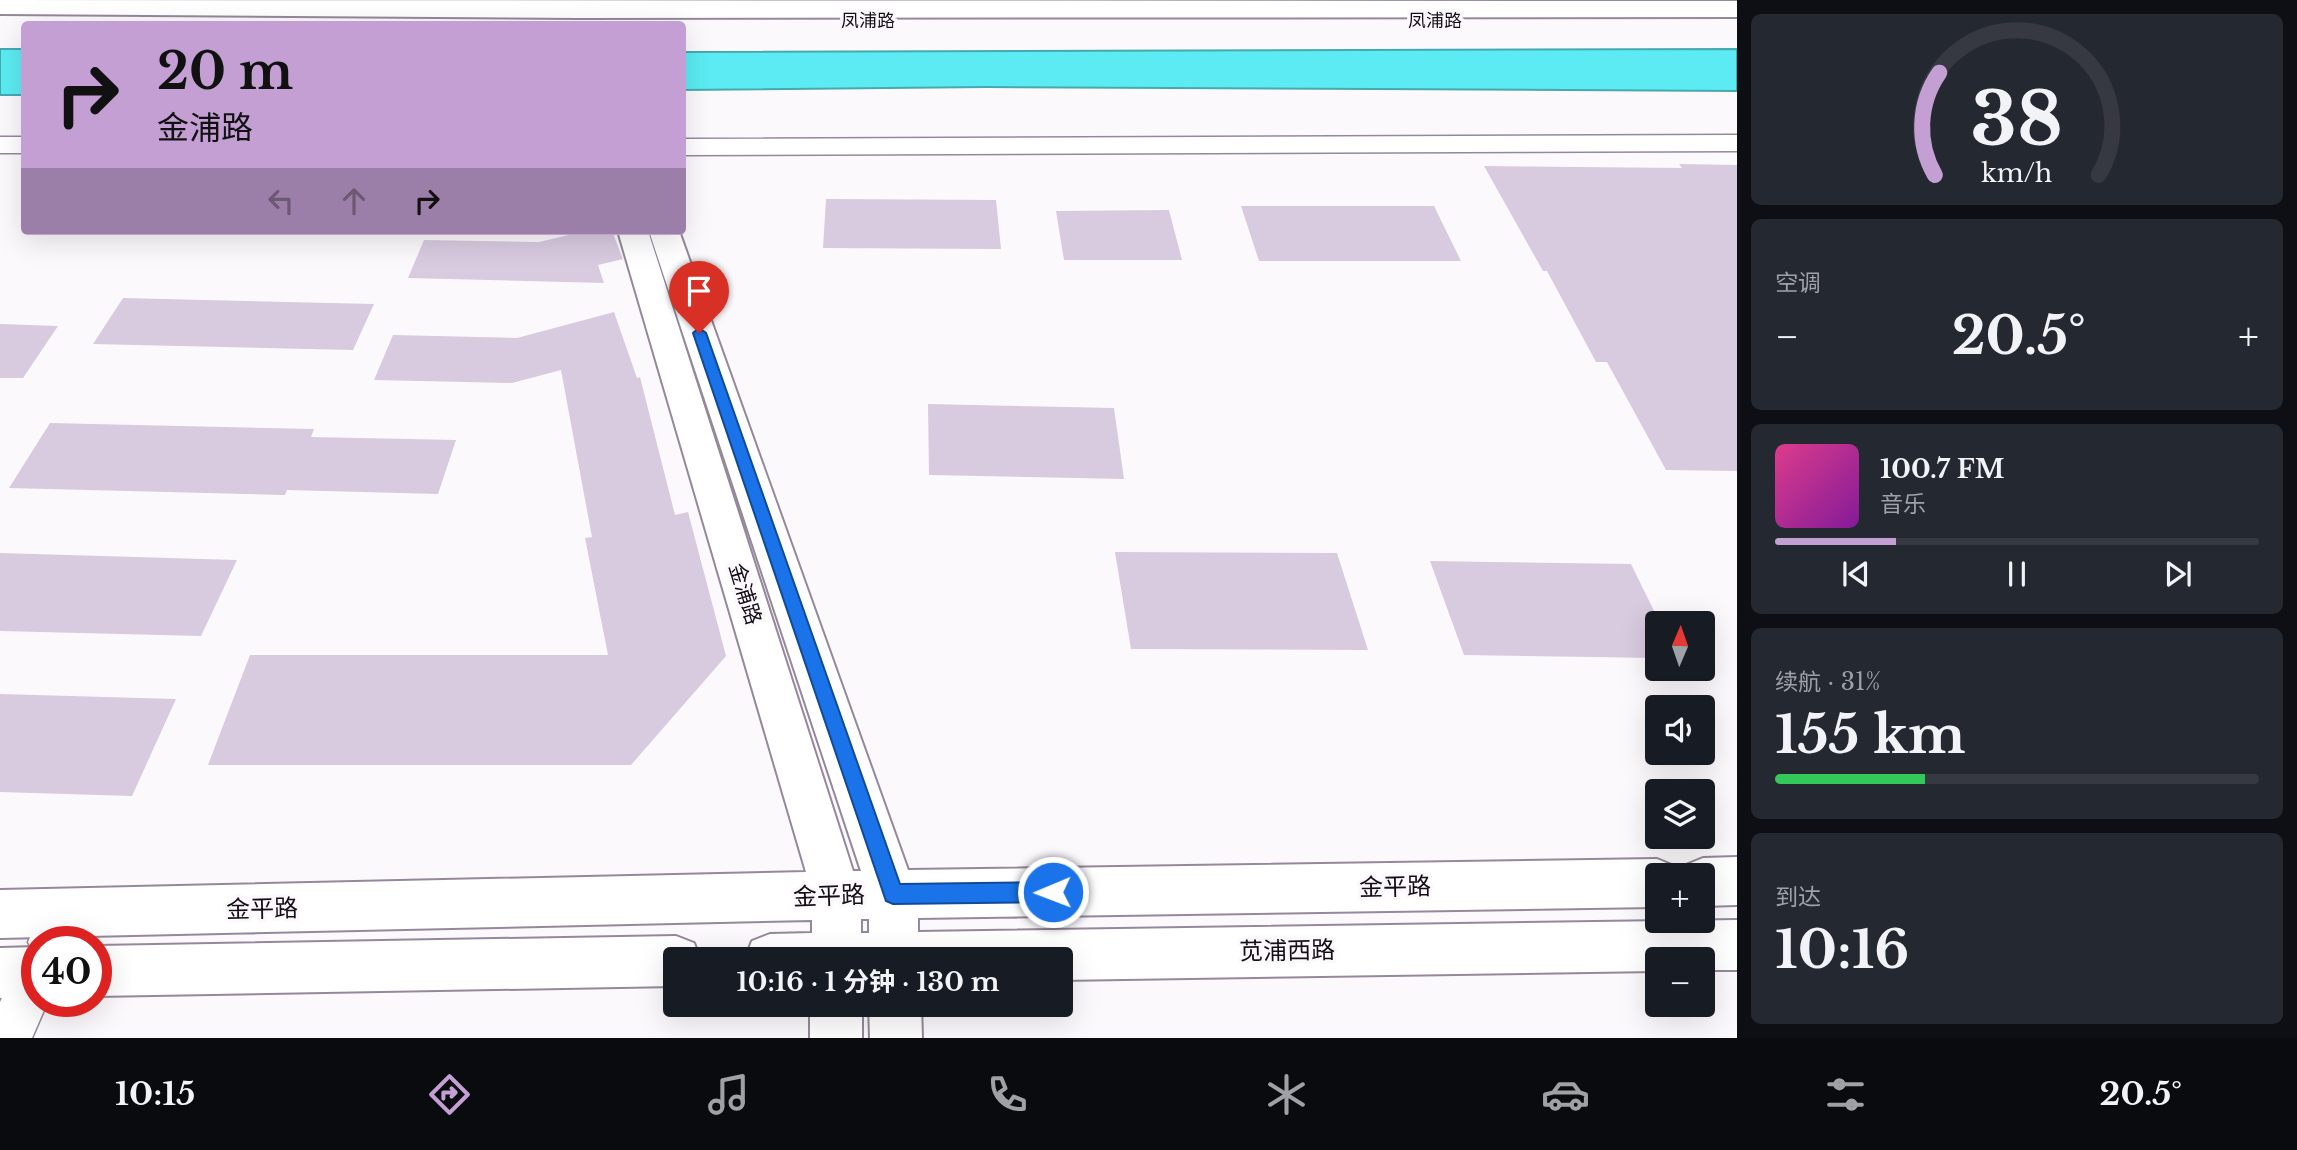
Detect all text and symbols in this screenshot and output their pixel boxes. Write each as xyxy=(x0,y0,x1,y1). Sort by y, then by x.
street label: 凤浦路 xyxy=(841,10,895,32)
street label: 凤浦路 xyxy=(1408,10,1462,32)
text: 20 m xyxy=(157,41,293,102)
icon: right xyxy=(42,49,133,140)
text: 38 xyxy=(1971,75,2063,166)
text: 金浦路 xyxy=(157,108,253,148)
text: km/h xyxy=(1982,158,2052,189)
icon: left xyxy=(262,182,300,220)
icon: ahead xyxy=(335,182,373,220)
icon: right xyxy=(408,182,446,220)
pin xyxy=(669,261,729,333)
text: 空调 xyxy=(1775,269,1821,297)
icon: arrive xyxy=(680,272,718,310)
text: 20.5° xyxy=(1952,304,2086,368)
text: − xyxy=(1775,313,1799,360)
text: + xyxy=(2238,313,2259,360)
text: 100.7 FM xyxy=(1880,453,2005,485)
text: 音乐 xyxy=(1880,490,1926,518)
icon: previous xyxy=(1837,555,1875,593)
icon: pause xyxy=(1998,555,2036,593)
icon: next xyxy=(2159,555,2197,593)
street label: 金浦路 xyxy=(723,560,767,628)
north arrow xyxy=(1645,611,1715,681)
map controls xyxy=(1645,611,1715,1017)
text: 续航 · 31% xyxy=(1775,668,1881,696)
button: sound xyxy=(1645,695,1715,765)
text: 155 km xyxy=(1775,703,1965,767)
button: layers xyxy=(1645,779,1715,849)
position arrow xyxy=(1016,855,1090,929)
button: + xyxy=(1645,863,1715,933)
street label: 金平路 xyxy=(1359,871,1431,902)
street label: 金平路 xyxy=(792,880,865,911)
text: 到达 xyxy=(1775,883,1821,911)
street label: 金平路 xyxy=(226,893,298,924)
text: 10:16 xyxy=(1775,918,1909,982)
speed limit sign: 40 xyxy=(21,926,112,1017)
street label: 苋浦西路 xyxy=(1239,935,1335,966)
button: − xyxy=(1645,947,1715,1017)
text: 10:16 · 1 分钟 · 130 m xyxy=(737,966,999,998)
icon: directions xyxy=(425,1070,474,1119)
icon: music xyxy=(704,1070,753,1119)
icon: phone xyxy=(983,1070,1032,1119)
icon: climate xyxy=(1262,1070,1311,1119)
icon: car xyxy=(1541,1070,1590,1119)
icon: filters xyxy=(1821,1070,1870,1119)
text: 10:15 xyxy=(115,1074,195,1114)
text: 20.5° xyxy=(2100,1074,2182,1114)

